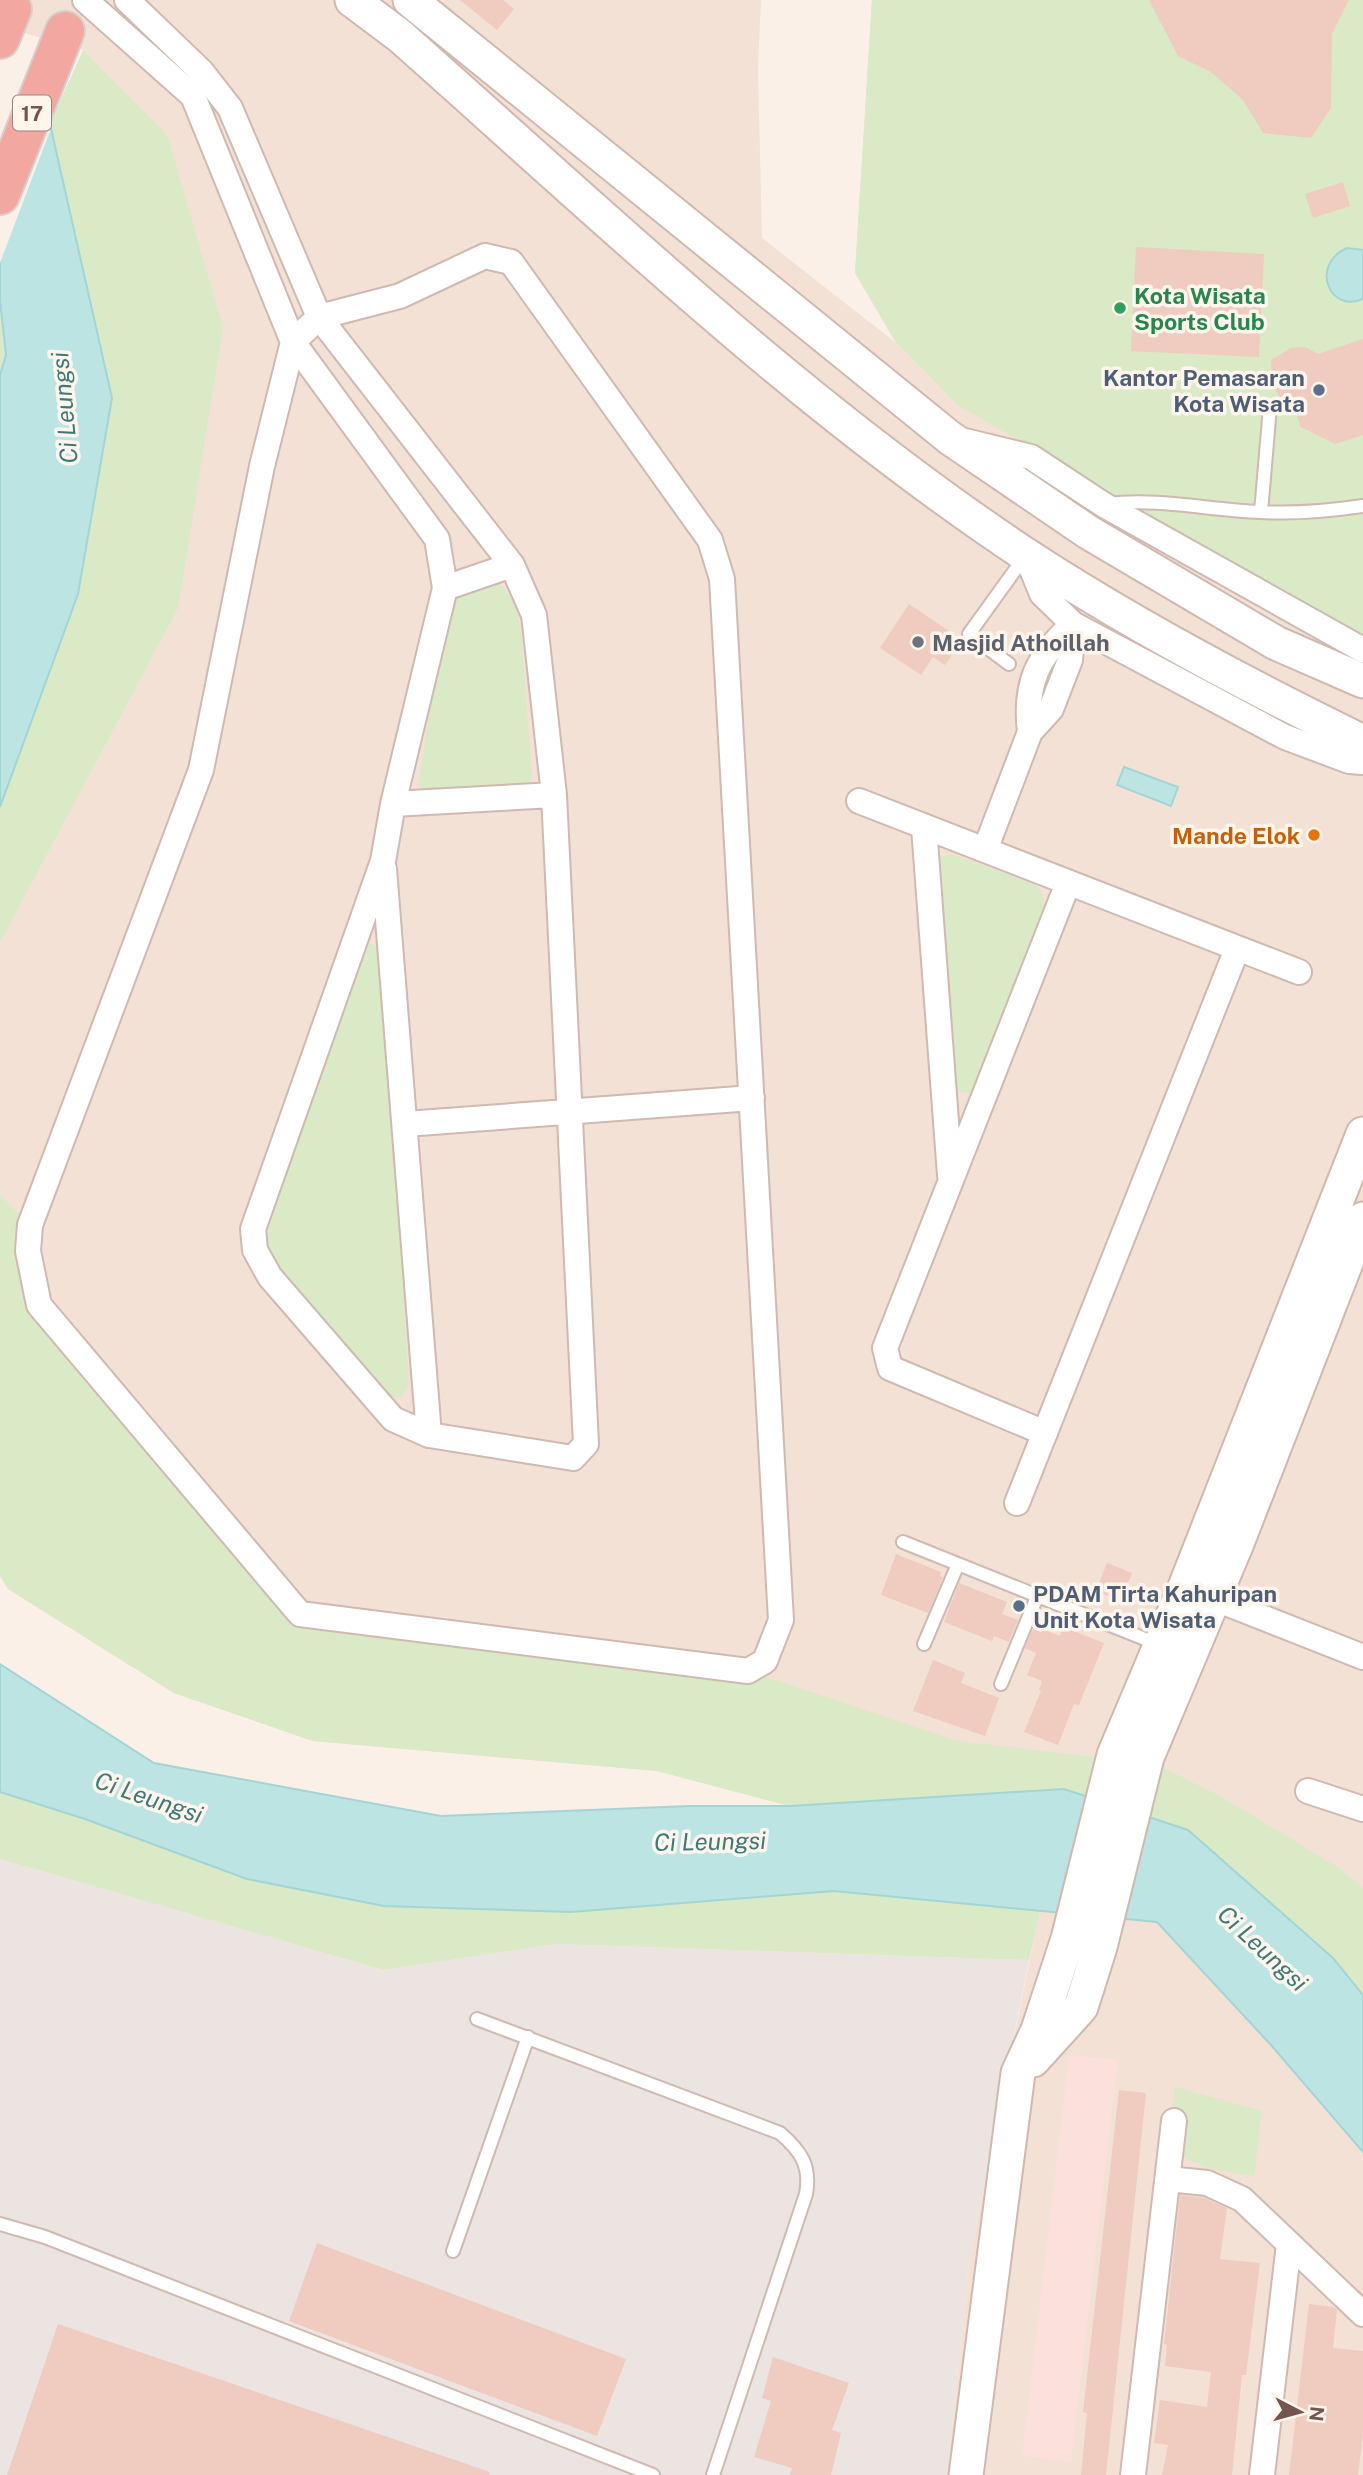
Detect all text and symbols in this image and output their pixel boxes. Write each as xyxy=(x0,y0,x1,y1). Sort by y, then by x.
road number: 17 xyxy=(13,96,51,130)
place label: Kota Wisata Sports Club xyxy=(1134,282,1266,335)
marker: Kota Wisata Sports Club xyxy=(1112,300,1128,316)
water label: Ci Leungsi xyxy=(45,351,83,465)
place label: Kantor Pemasaran Kota Wisata xyxy=(1103,364,1305,417)
marker: Kantor Pemasaran Kota Wisata xyxy=(1311,382,1327,398)
place label: Masjid Athoillah xyxy=(932,629,1110,656)
marker: Masjid Athoillah xyxy=(910,634,926,650)
place label: Mande Elok xyxy=(1172,822,1300,849)
marker: Mande Elok xyxy=(1306,827,1322,843)
place label: PDAM Tirta Kahuripan Unit Kota Wisata xyxy=(1033,1580,1277,1633)
marker: PDAM Tirta Kahuripan Unit Kota Wisata xyxy=(1011,1598,1027,1614)
water label: Ci Leungsi xyxy=(91,1766,207,1829)
water label: Ci Leungsi xyxy=(654,1826,766,1856)
water label: Ci Leungsi xyxy=(1212,1900,1314,1997)
north arrow xyxy=(1265,2377,1335,2447)
text: N xyxy=(1305,2405,1329,2422)

